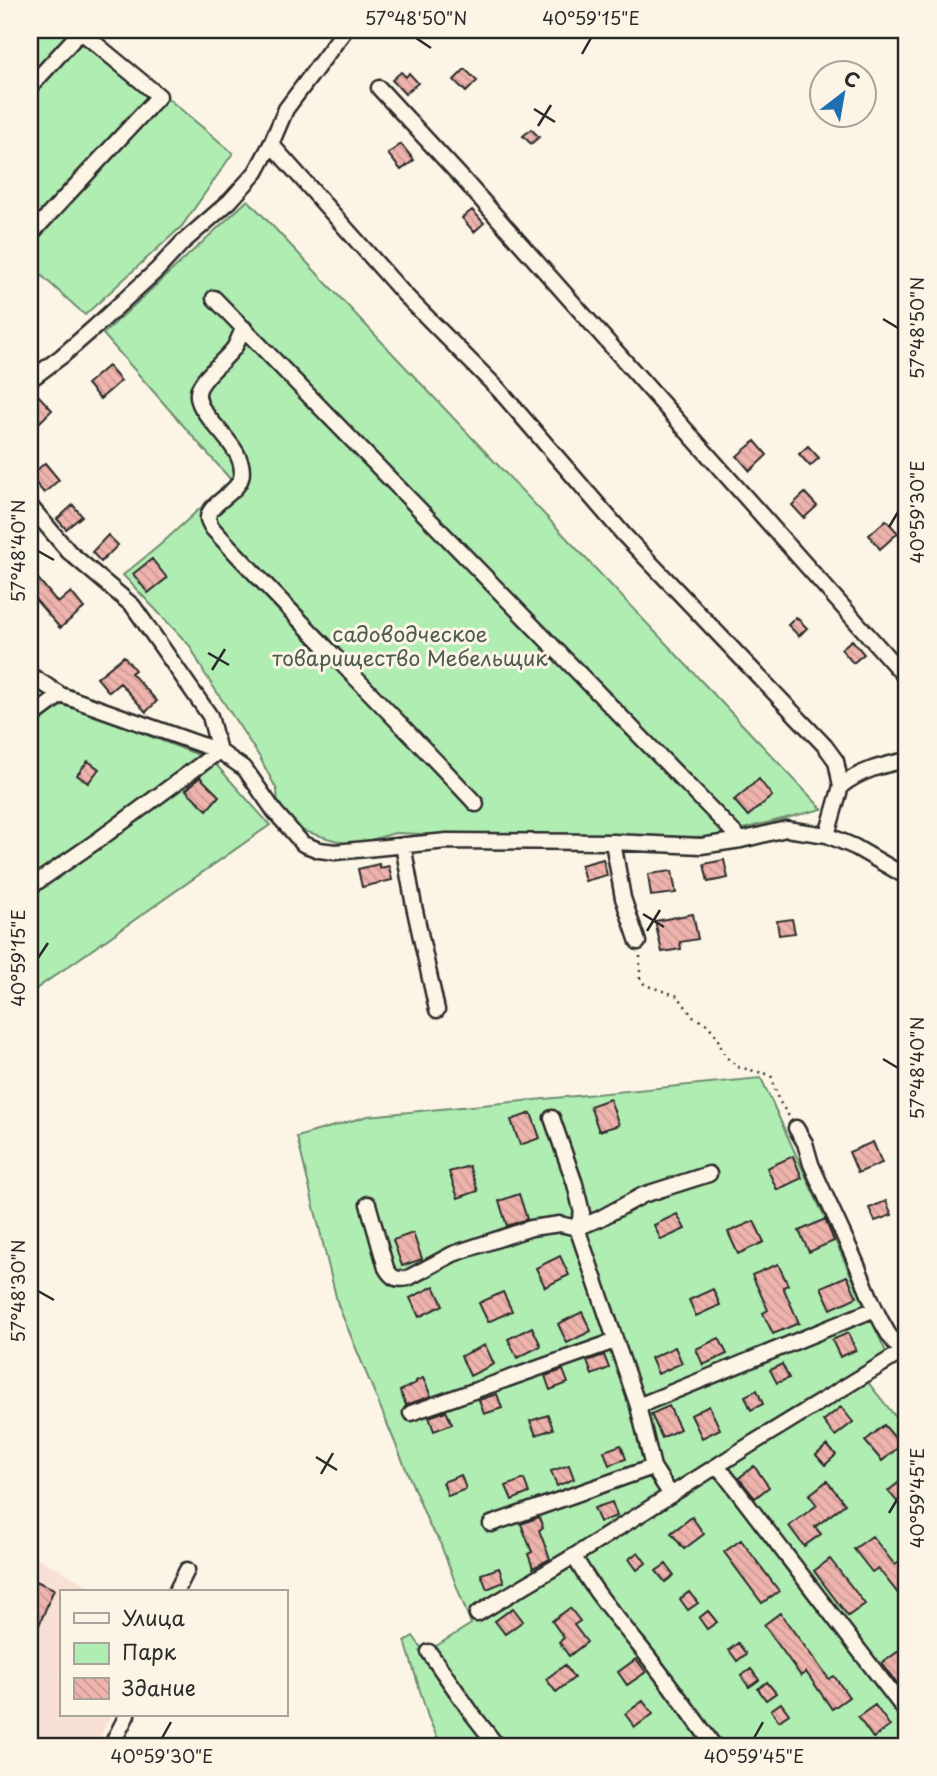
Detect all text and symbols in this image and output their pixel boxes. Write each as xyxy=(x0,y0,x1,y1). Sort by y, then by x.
text: 57°48'50"N xyxy=(365,4,467,31)
text: 40°59'15"E xyxy=(542,4,640,31)
north arrow xyxy=(808,60,878,130)
text: С xyxy=(839,63,866,94)
text: 57°48'50"N xyxy=(903,277,930,379)
text: 40°59'30"E xyxy=(903,461,930,563)
text: 57°48'40"N xyxy=(4,499,31,603)
park label: садоводческое товарищество Мебельщик xyxy=(272,617,548,673)
text: 40°59'15"E xyxy=(4,909,31,1007)
text: 57°48'40"N xyxy=(903,1016,930,1120)
text: 57°48'30"N xyxy=(4,1239,31,1343)
text: 40°59'45"E xyxy=(903,1448,930,1548)
legend xyxy=(60,1590,287,1716)
text: Улица xyxy=(122,1601,185,1633)
text: Парк xyxy=(122,1635,177,1667)
text: Здание xyxy=(122,1671,196,1703)
text: 40°59'30"E xyxy=(111,1742,213,1769)
text: 40°59'45"E xyxy=(704,1742,804,1769)

